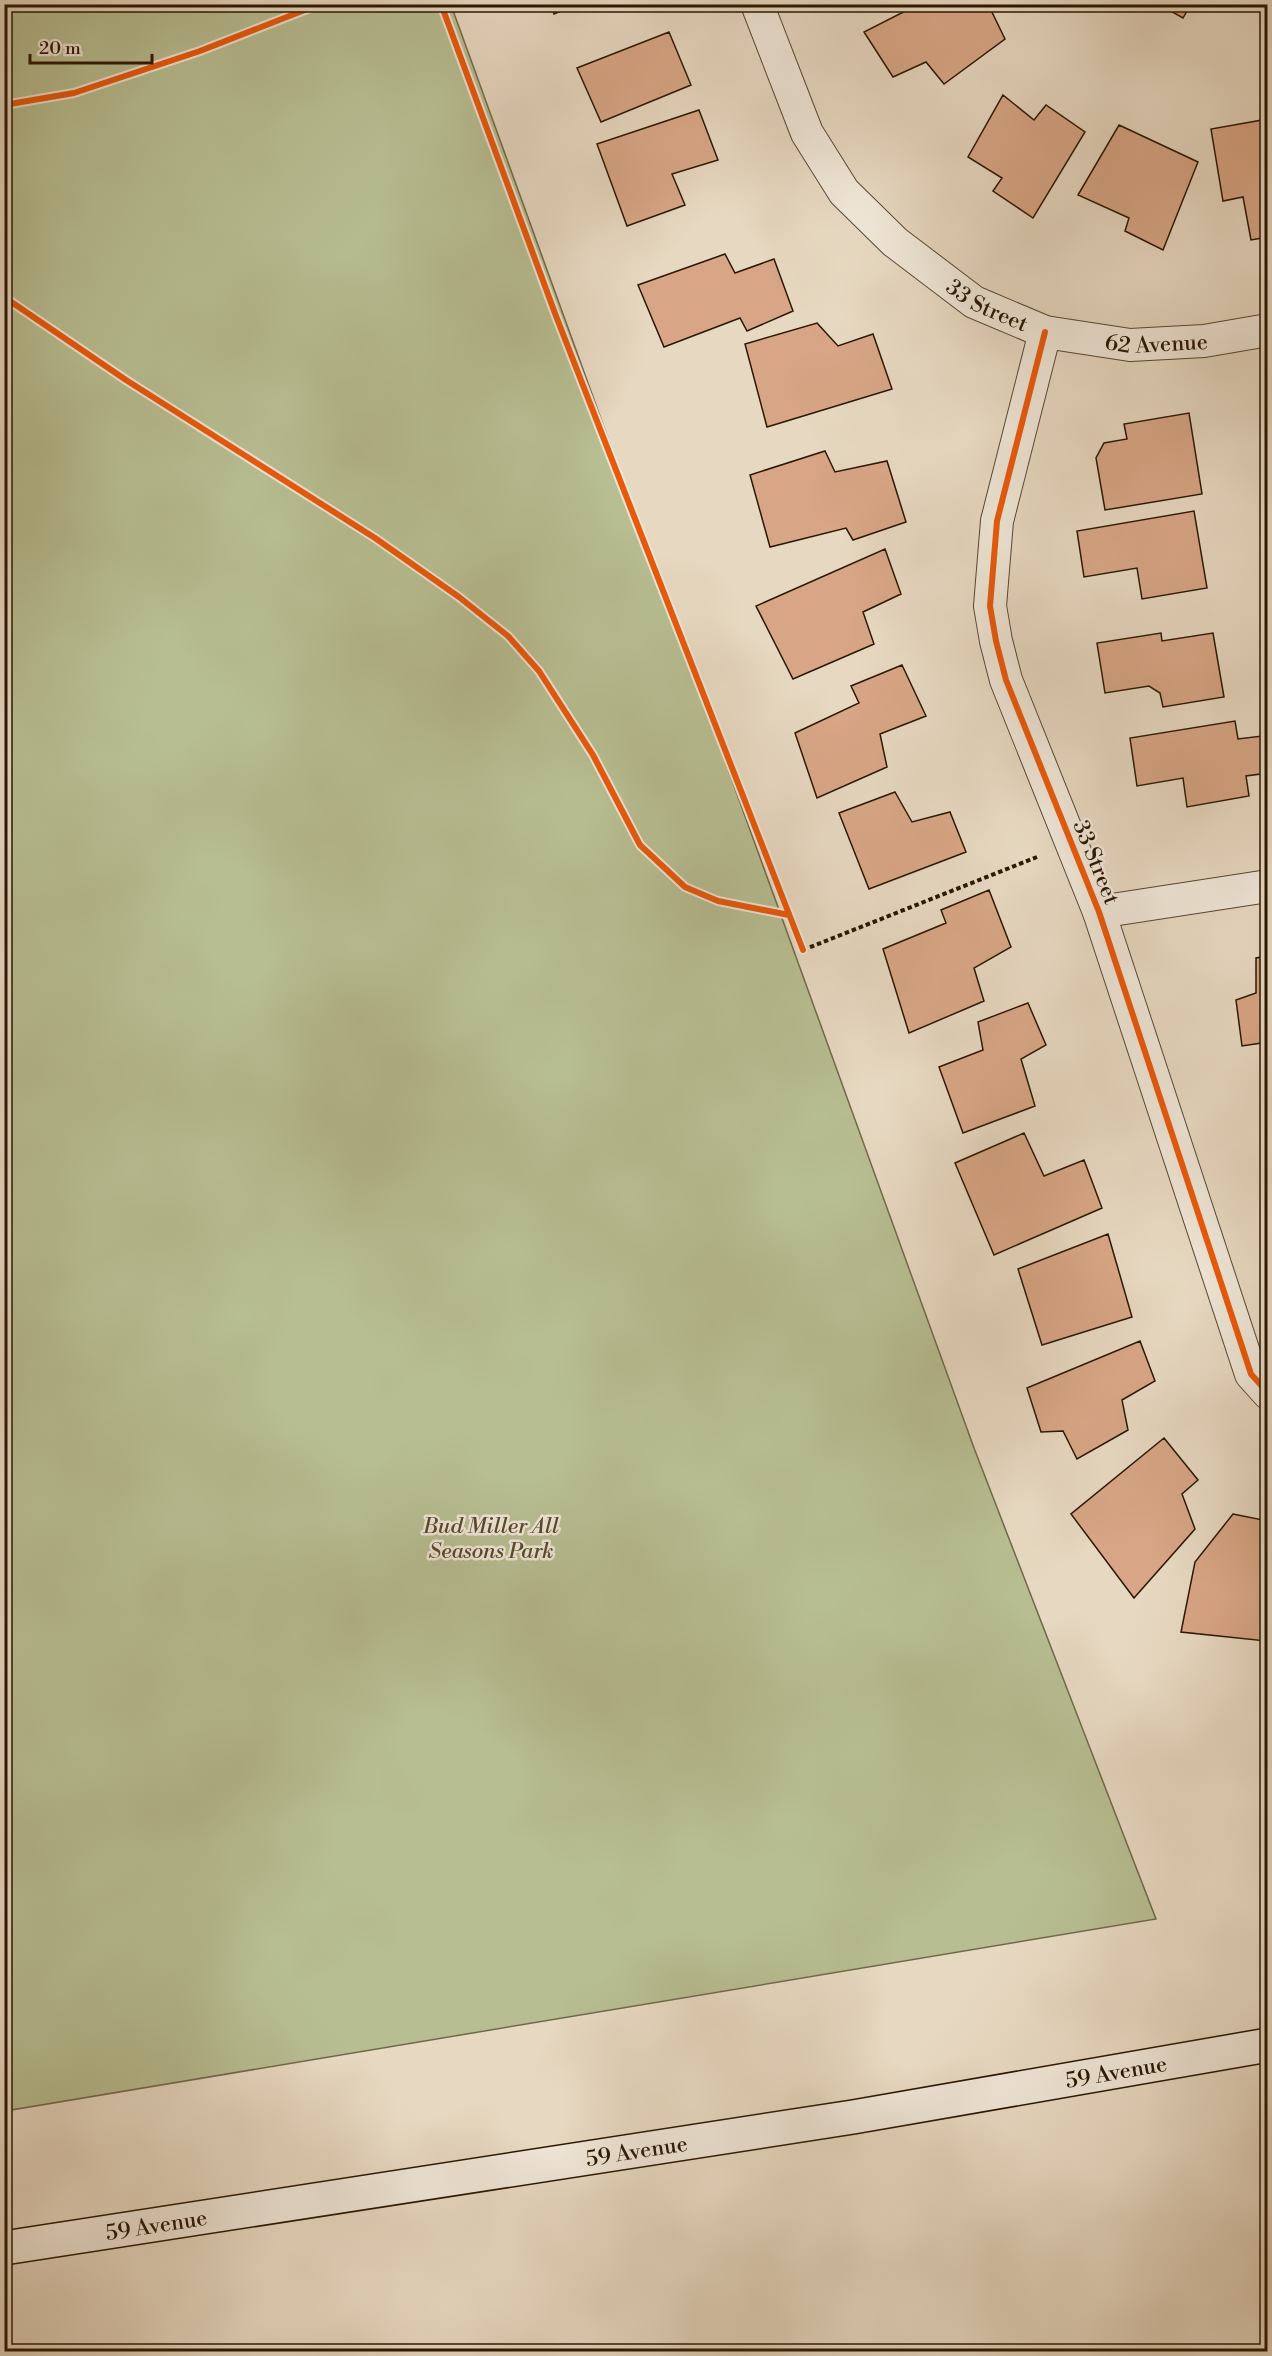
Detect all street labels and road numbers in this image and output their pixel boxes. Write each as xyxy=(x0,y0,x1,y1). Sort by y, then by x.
street label: 33 Street xyxy=(940,274,1032,338)
street label: 62 Avenue xyxy=(1103,329,1209,360)
street label: 33 Street xyxy=(1067,816,1125,909)
street label: 59 Avenue xyxy=(1063,2051,1169,2095)
street label: 59 Avenue xyxy=(584,2131,689,2173)
street label: 59 Avenue xyxy=(104,2205,209,2247)

